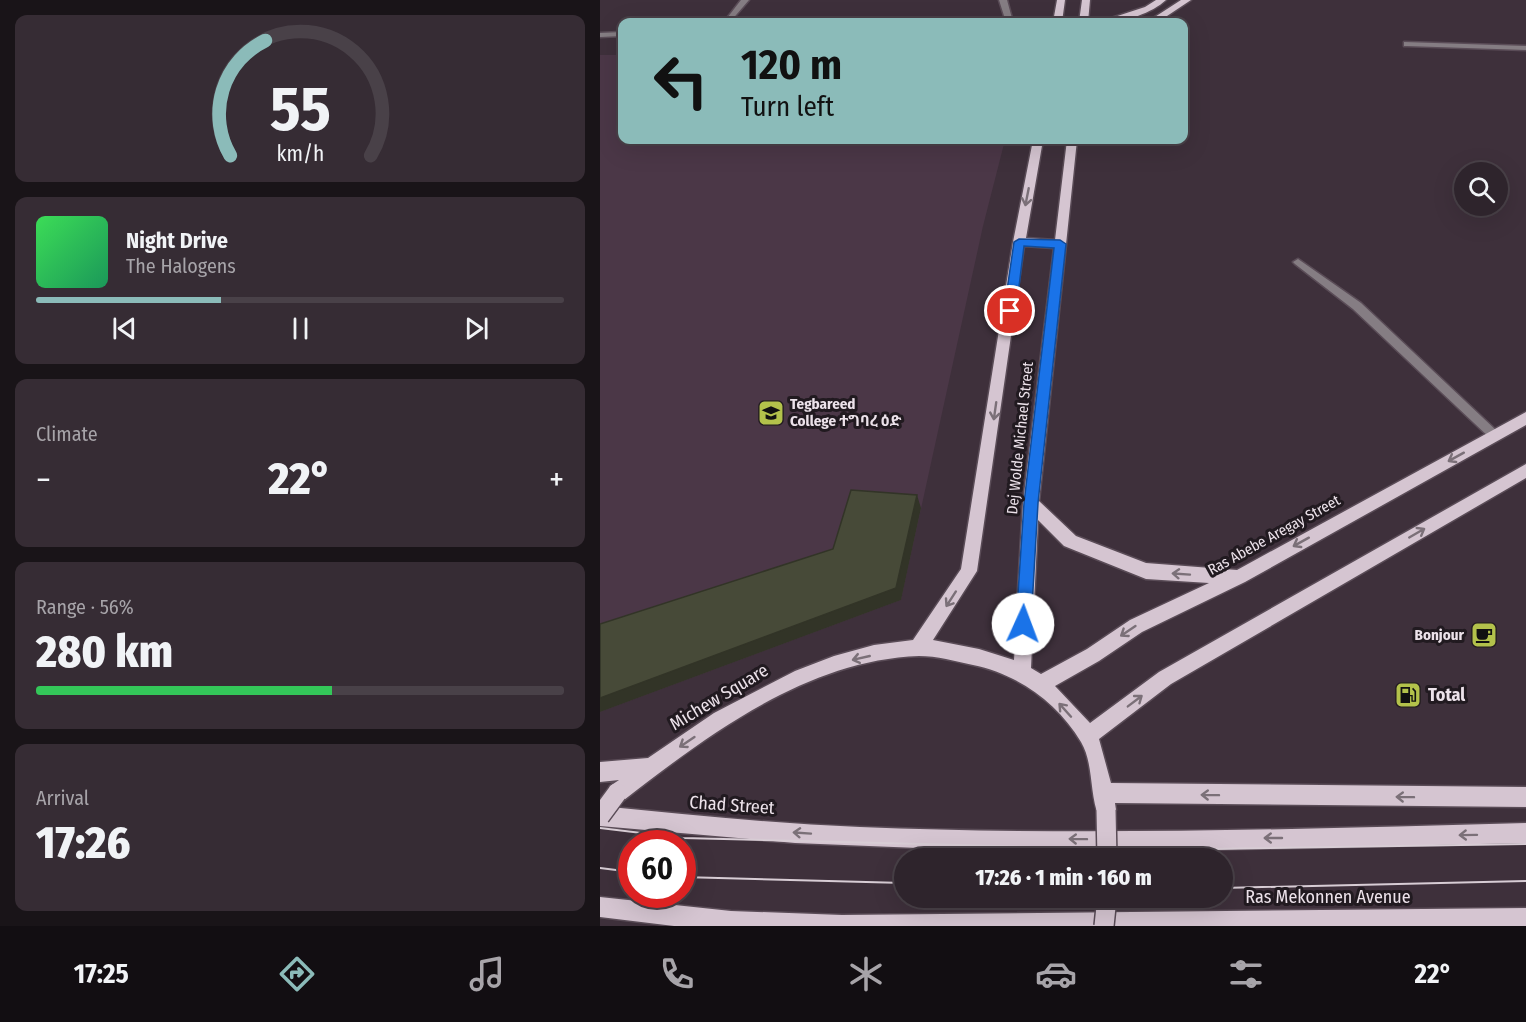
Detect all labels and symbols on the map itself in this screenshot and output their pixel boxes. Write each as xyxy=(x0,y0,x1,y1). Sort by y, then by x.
one-way arrow xyxy=(1022,187,1033,206)
pin xyxy=(984,285,1035,336)
street label: Dej Wolde Michael Street xyxy=(1003,361,1037,515)
place label: Tegbareed College ተግባረ ዕድ xyxy=(790,395,902,430)
school or university icon: Tegbareed College ተግባረ ዕድ xyxy=(756,398,786,428)
one-way arrow xyxy=(990,401,1001,421)
one-way arrow xyxy=(1448,452,1466,463)
street label: Ras Abebe Aregay Street xyxy=(1205,491,1343,579)
one-way arrow xyxy=(1408,527,1425,539)
one-way arrow xyxy=(1293,536,1310,548)
one-way arrow xyxy=(1171,568,1191,579)
one-way arrow xyxy=(944,590,957,607)
position arrow xyxy=(991,592,1055,656)
cafe icon: Bonjour xyxy=(1469,620,1499,650)
one-way arrow xyxy=(1119,625,1136,638)
place label: Bonjour xyxy=(1415,626,1464,644)
one-way arrow xyxy=(852,652,871,664)
street label: Michew Square xyxy=(666,659,772,735)
fuel station icon: Total xyxy=(1393,680,1423,710)
place label: Total xyxy=(1428,684,1465,706)
one-way arrow xyxy=(1127,695,1143,708)
one-way arrow xyxy=(1058,703,1072,718)
one-way arrow xyxy=(678,736,695,749)
one-way arrow xyxy=(1200,789,1220,801)
street label: Chad Street xyxy=(689,791,775,819)
one-way arrow xyxy=(1395,792,1415,803)
one-way arrow xyxy=(792,827,812,838)
one-way arrow xyxy=(1458,829,1478,841)
speed limit sign: 60 xyxy=(618,830,696,908)
one-way arrow xyxy=(1263,832,1283,844)
one-way arrow xyxy=(1068,833,1088,845)
street label: Ras Mekonnen Avenue xyxy=(1245,886,1411,908)

